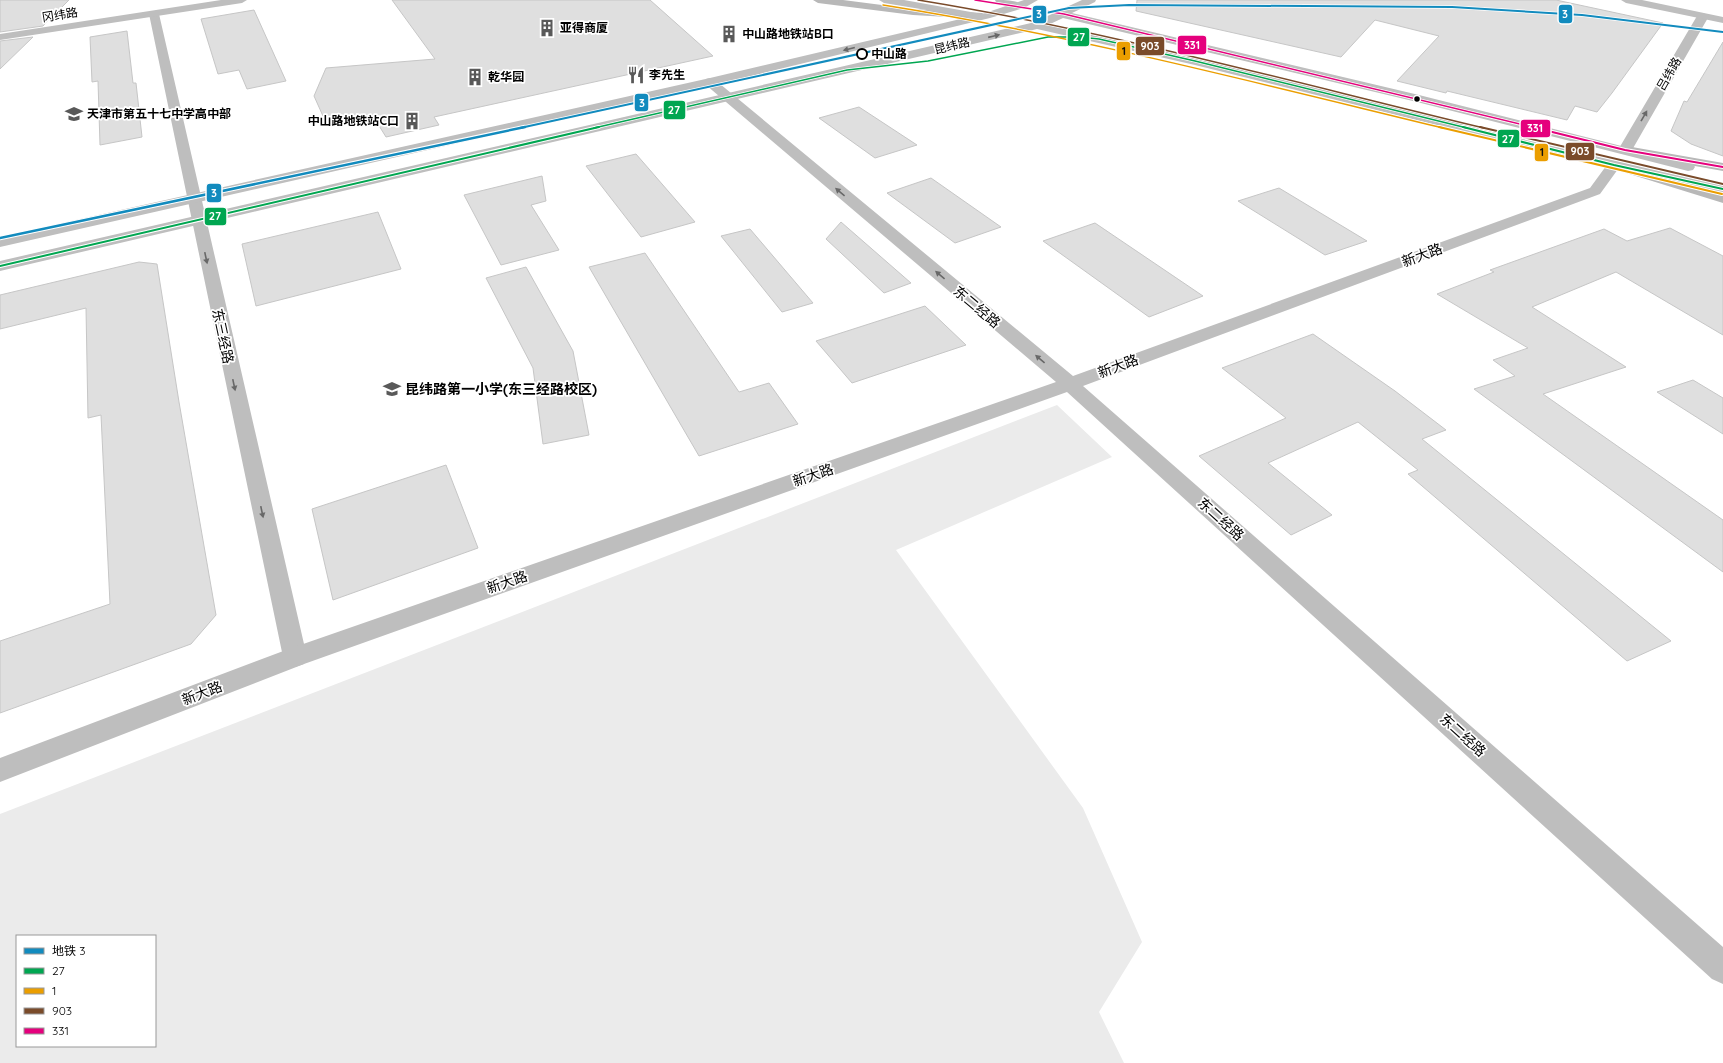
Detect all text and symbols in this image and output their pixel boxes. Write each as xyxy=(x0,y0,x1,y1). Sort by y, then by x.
street label: 冈纬路 xyxy=(41,4,79,25)
line badge: 3 xyxy=(1558,4,1573,24)
line badge: 3 xyxy=(1032,5,1047,24)
text: 3 xyxy=(1036,7,1042,21)
text: 3 xyxy=(1562,7,1568,21)
building icon: 亚得商厦 xyxy=(537,18,557,38)
place label: 亚得商厦 xyxy=(560,20,608,35)
building icon: 中山路地铁站B口 xyxy=(719,24,739,44)
place label: 中山路地铁站B口 xyxy=(742,26,834,41)
line badge: 27 xyxy=(1067,27,1090,47)
text: 27 xyxy=(1073,30,1085,44)
one-way arrow xyxy=(988,32,1001,38)
street label: 昆纬路 xyxy=(933,34,971,57)
line badge: 331 xyxy=(1177,35,1207,55)
line badge: 903 xyxy=(1135,36,1165,56)
text: 331 xyxy=(1184,38,1200,52)
text: 903 xyxy=(1141,39,1160,53)
line badge: 1 xyxy=(1116,41,1131,61)
text: 1 xyxy=(1122,44,1126,58)
place label: 中山路 xyxy=(871,46,907,61)
one-way arrow xyxy=(843,47,855,53)
marker: 中山路 xyxy=(856,48,868,60)
street label: 吕纬路 xyxy=(1653,54,1684,93)
restaurant icon: 李先生 xyxy=(626,65,646,85)
building icon: 乾华园 xyxy=(465,67,485,87)
place label: 李先生 xyxy=(649,67,685,82)
place label: 乾华园 xyxy=(488,69,524,84)
line badge: 3 xyxy=(634,93,649,112)
unlabelled marker xyxy=(1412,94,1422,104)
text: 3 xyxy=(639,96,645,110)
line badge: 27 xyxy=(663,100,686,120)
text: 27 xyxy=(668,103,680,117)
school or university icon: 天津市第五十七中学高中部 xyxy=(64,104,84,124)
place label: 天津市第五十七中学高中部 xyxy=(87,106,231,121)
one-way arrow xyxy=(1641,110,1648,122)
building icon: 中山路地铁站C口 xyxy=(402,111,422,131)
place label: 中山路地铁站C口 xyxy=(307,113,399,128)
line badge: 331 xyxy=(1520,119,1551,138)
text: 331 xyxy=(1527,121,1543,135)
line badge: 27 xyxy=(1497,129,1520,148)
text: 27 xyxy=(1502,132,1514,146)
line badge: 903 xyxy=(1565,142,1595,161)
line badge: 1 xyxy=(1534,143,1549,162)
text: 903 xyxy=(1571,144,1590,158)
text: 1 xyxy=(1540,145,1544,159)
line badge: 3 xyxy=(206,183,222,203)
text: 3 xyxy=(211,186,217,200)
one-way arrow xyxy=(835,188,846,197)
line badge: 27 xyxy=(204,207,227,226)
text: 27 xyxy=(209,209,221,223)
street label: 新大路 xyxy=(1399,239,1445,271)
one-way arrow xyxy=(204,252,210,264)
one-way arrow xyxy=(935,271,945,280)
street label: 东二经路 xyxy=(950,282,1004,332)
street label: 东三经路 xyxy=(208,307,238,365)
street label: 新大路 xyxy=(1095,350,1141,382)
one-way arrow xyxy=(1034,354,1045,363)
one-way arrow xyxy=(232,379,238,391)
school or university icon: 昆纬路第一小学(东三经路校区) xyxy=(382,379,402,399)
place label: 昆纬路第一小学(东三经路校区) xyxy=(405,380,597,398)
street label: 新大路 xyxy=(790,460,836,490)
street label: 东二经路 xyxy=(1194,494,1248,544)
one-way arrow xyxy=(260,505,266,518)
street label: 新大路 xyxy=(484,567,530,597)
street label: 新大路 xyxy=(179,677,225,709)
street label: 东二经路 xyxy=(1436,710,1490,760)
legend xyxy=(16,935,156,1047)
text: 地铁 3 xyxy=(52,943,86,958)
text: 27 xyxy=(52,963,65,978)
text: 1 xyxy=(52,983,56,998)
text: 903 xyxy=(52,1003,72,1018)
text: 331 xyxy=(52,1023,69,1038)

